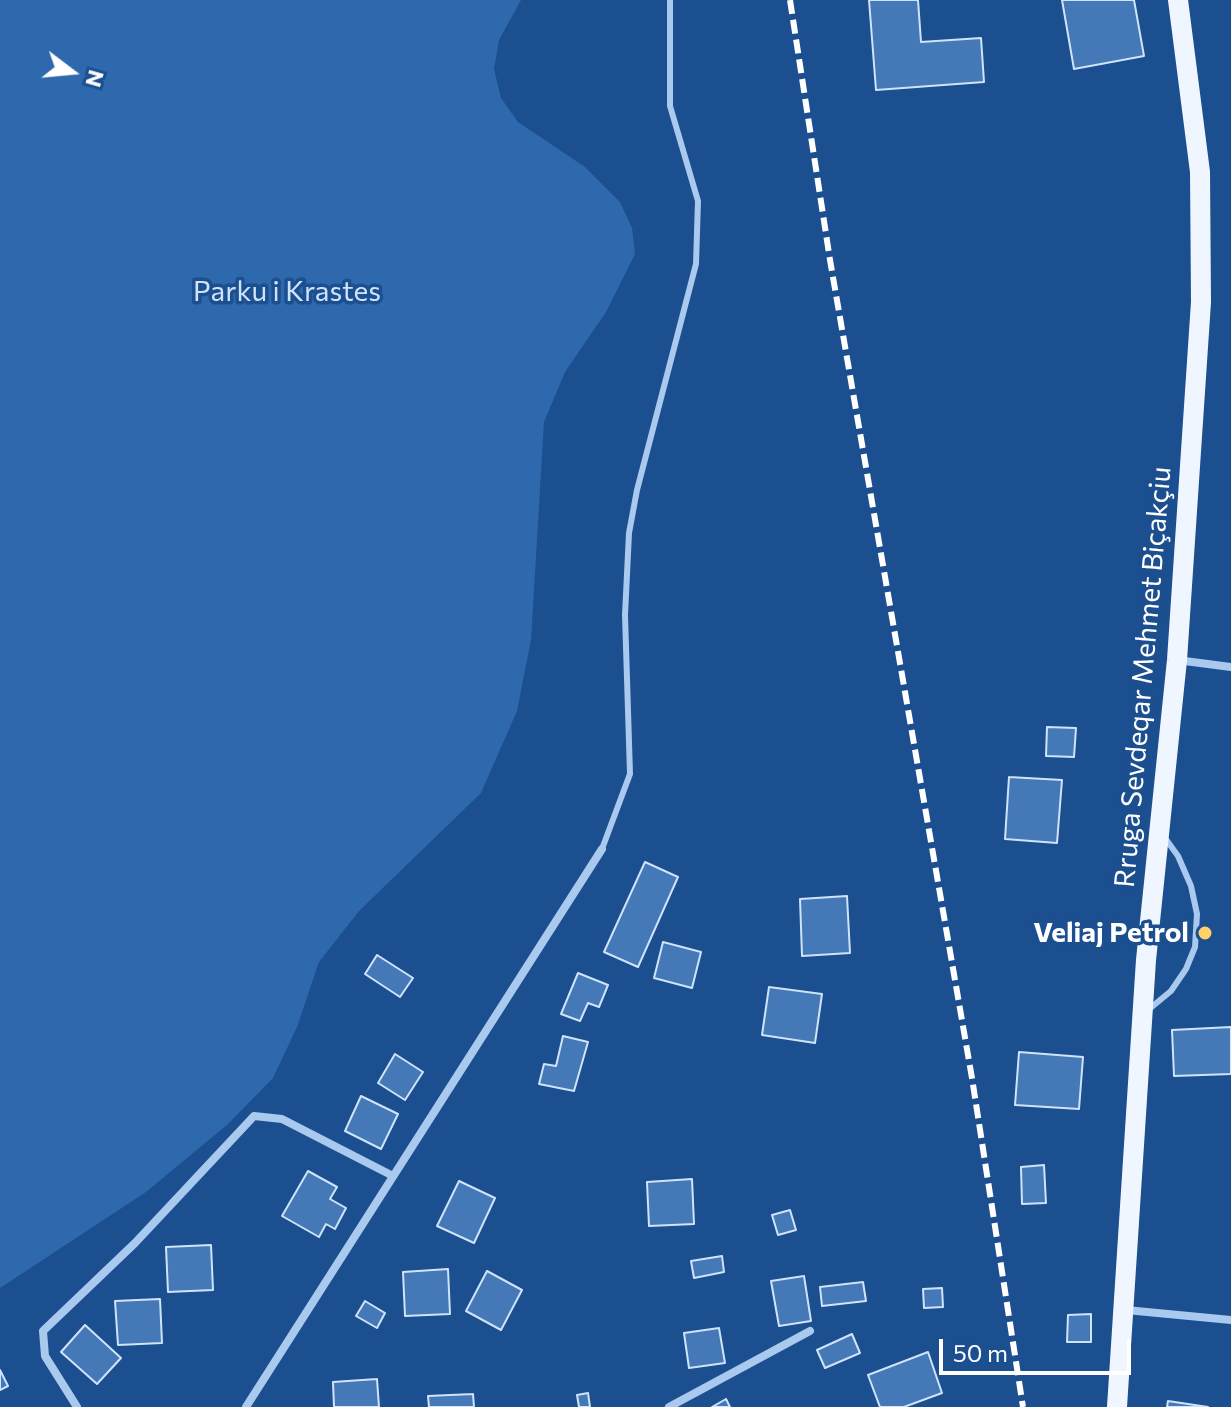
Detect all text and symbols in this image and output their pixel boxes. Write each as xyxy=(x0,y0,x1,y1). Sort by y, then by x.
north arrow xyxy=(32,32,112,112)
text: N xyxy=(80,67,111,90)
park label: Parku i Krastes xyxy=(193,275,381,309)
street label: Rruga Sevdeqar Mehmet Biçakçiu xyxy=(1108,465,1178,889)
place label: Veliaj Petrol xyxy=(1033,916,1189,950)
marker: Veliaj Petrol xyxy=(1196,924,1214,942)
scale bar xyxy=(943,1323,1135,1373)
text: 50 m xyxy=(953,1338,1008,1367)

